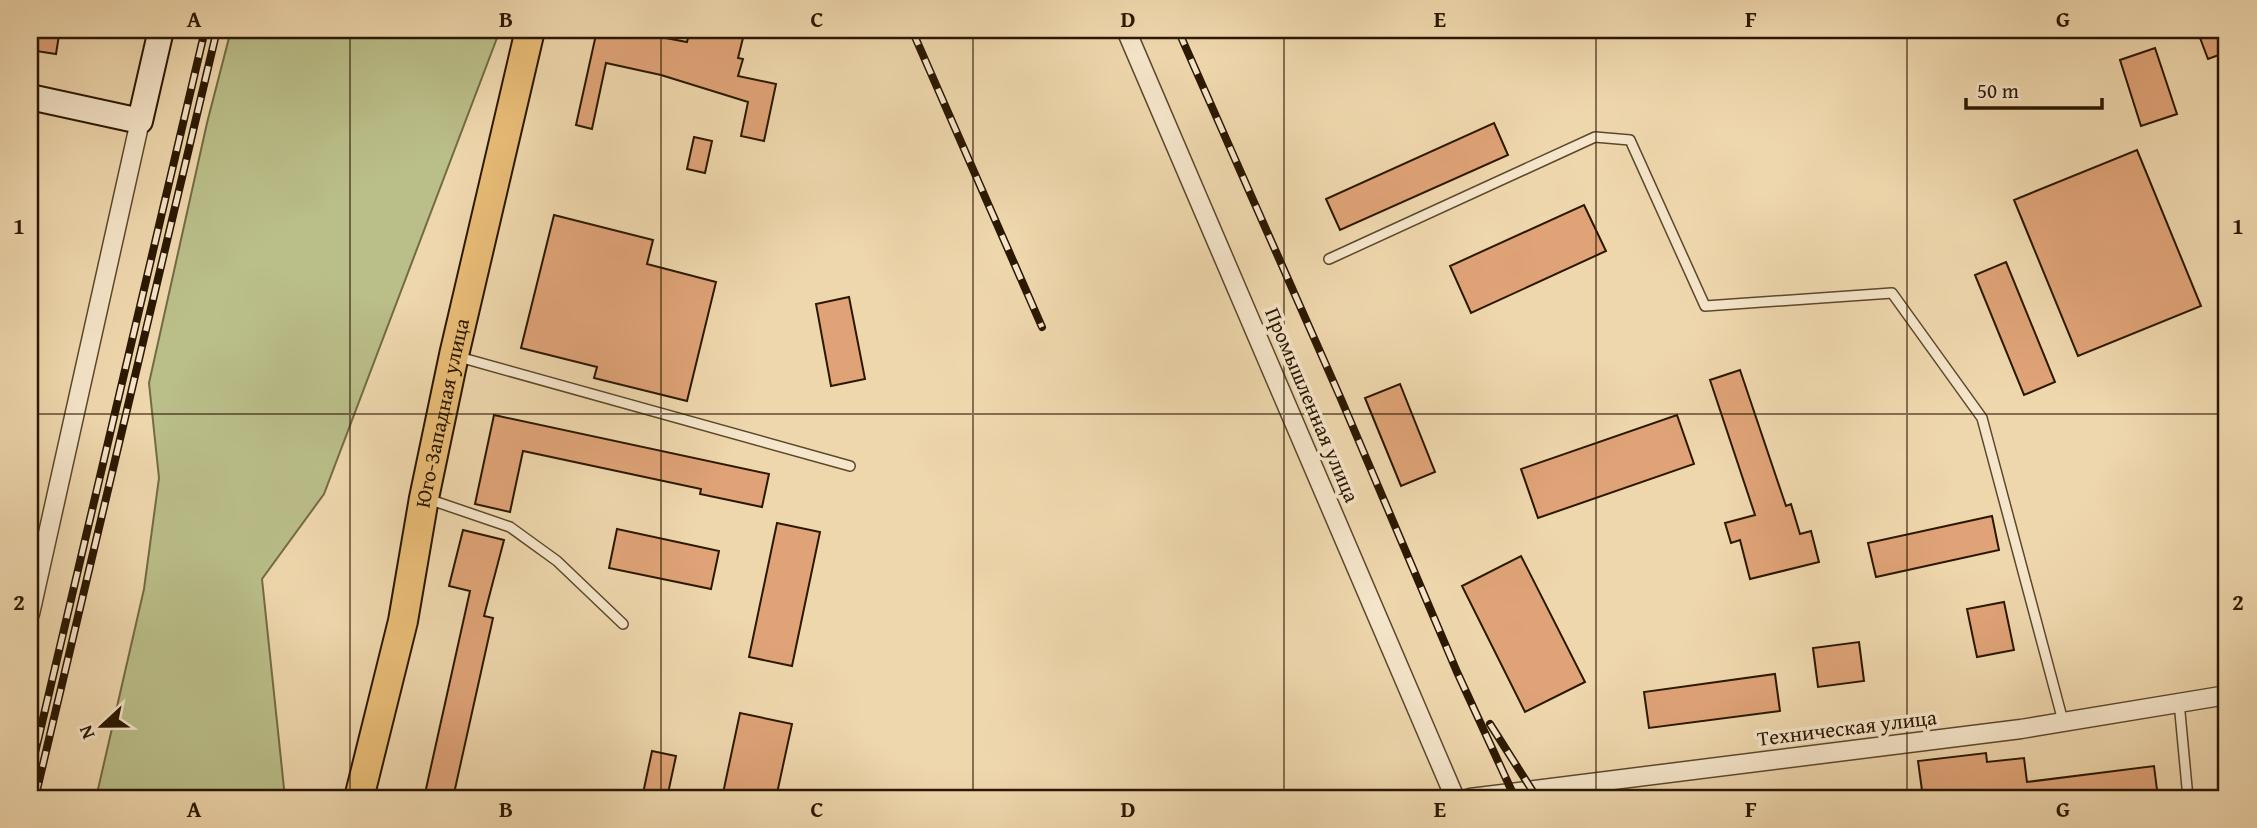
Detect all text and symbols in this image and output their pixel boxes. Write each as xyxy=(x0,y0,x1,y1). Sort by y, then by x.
text: A xyxy=(187,2,202,35)
text: B xyxy=(499,2,513,35)
text: C xyxy=(810,2,824,35)
text: D xyxy=(1121,2,1136,35)
text: E xyxy=(1434,2,1446,35)
text: F xyxy=(1745,2,1757,35)
text: G xyxy=(2056,2,2070,35)
scale bar xyxy=(1966,66,2103,110)
text: 50 m xyxy=(1977,75,2019,106)
text: 1 xyxy=(13,209,25,242)
text: 1 xyxy=(2232,209,2244,242)
street label: Промышленная улица xyxy=(1257,303,1368,507)
street label: Юго-Западная улица xyxy=(407,315,477,510)
text: 2 xyxy=(13,585,25,618)
text: 2 xyxy=(2232,585,2244,618)
north arrow xyxy=(66,692,136,762)
street label: Техническая улица xyxy=(1756,701,1938,754)
text: N xyxy=(71,721,102,744)
text: A xyxy=(187,792,202,825)
text: B xyxy=(499,792,513,825)
text: C xyxy=(810,792,824,825)
text: D xyxy=(1121,792,1136,825)
text: E xyxy=(1434,792,1446,825)
text: F xyxy=(1745,792,1757,825)
text: G xyxy=(2056,792,2070,825)

